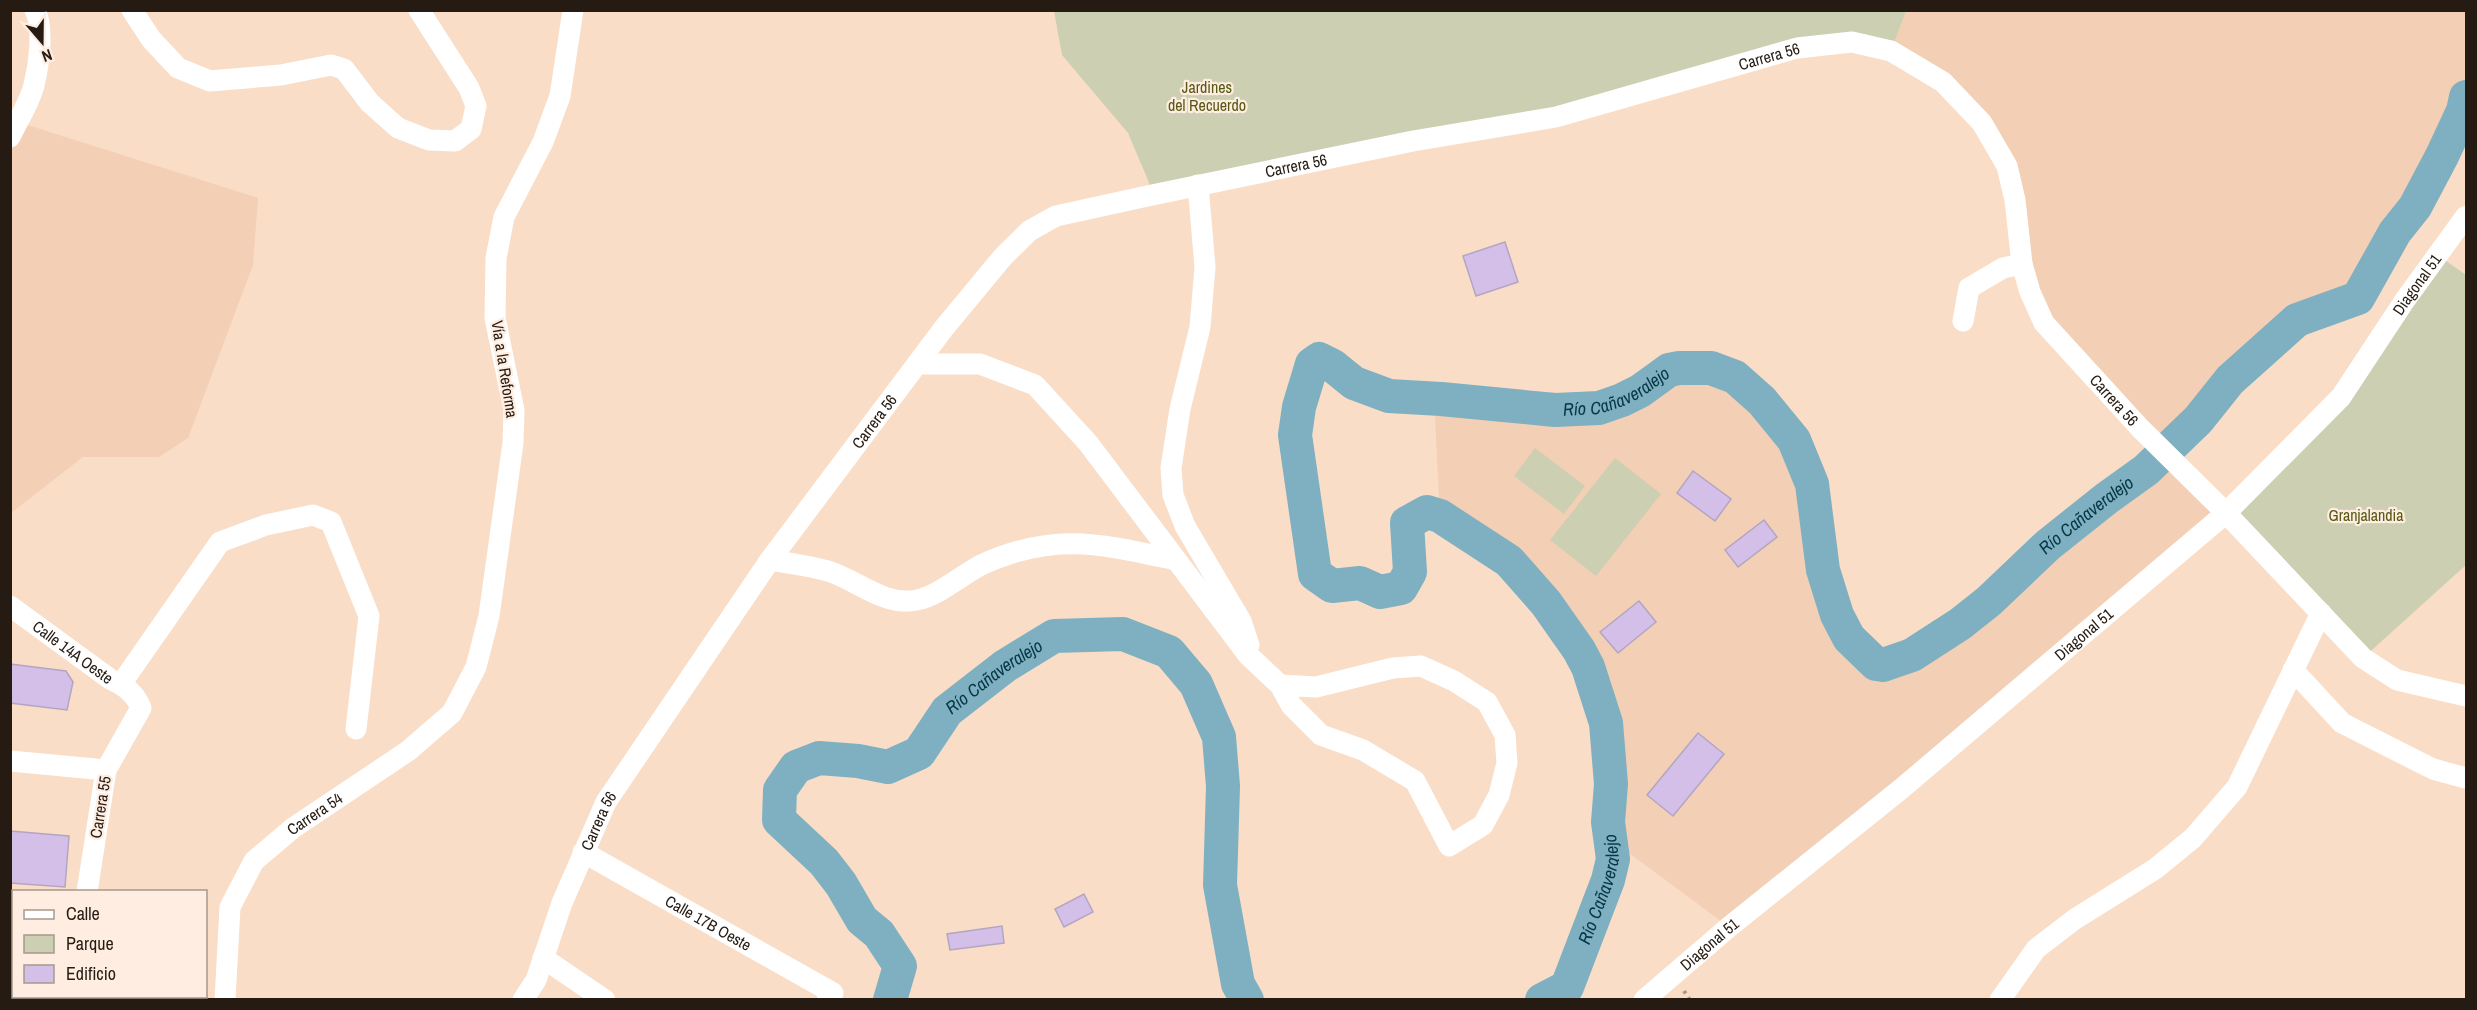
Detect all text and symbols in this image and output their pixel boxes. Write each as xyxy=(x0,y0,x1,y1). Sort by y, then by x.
north arrow xyxy=(12,12,72,72)
street label: Carrera 56 xyxy=(1736,37,1802,75)
text: N xyxy=(39,44,55,68)
park label: Jardines del Recuerdo xyxy=(1168,76,1246,116)
street label: Carrera 56 xyxy=(1263,148,1329,182)
street label: Diagonal 51 xyxy=(2387,249,2447,319)
street label: Vía a la Reforma xyxy=(486,319,524,420)
water label: Río Cañaveralejo xyxy=(1562,361,1674,422)
street label: Carrera 56 xyxy=(2085,369,2144,431)
street label: Carrera 56 xyxy=(846,390,902,453)
water label: Río Cañaveralejo xyxy=(2033,470,2138,560)
park label: Granjalandia xyxy=(2328,504,2404,526)
street label: Diagonal 51 xyxy=(2049,602,2118,665)
street label: Calle 14A Oeste xyxy=(28,615,118,689)
water label: Río Cañaveralejo xyxy=(940,633,1047,720)
street label: Carrera 55 xyxy=(84,774,116,840)
street label: Carrera 54 xyxy=(282,787,347,840)
street label: Carrera 56 xyxy=(575,787,621,854)
water label: Río Cañaveralejo xyxy=(1572,833,1625,948)
legend xyxy=(12,890,207,998)
street label: Calle 17B Oeste xyxy=(661,890,755,956)
text: Calle xyxy=(66,901,100,926)
street label: Diagonal 51 xyxy=(1675,912,1744,975)
text: Parque xyxy=(66,931,114,956)
text: Edificio xyxy=(66,961,116,986)

